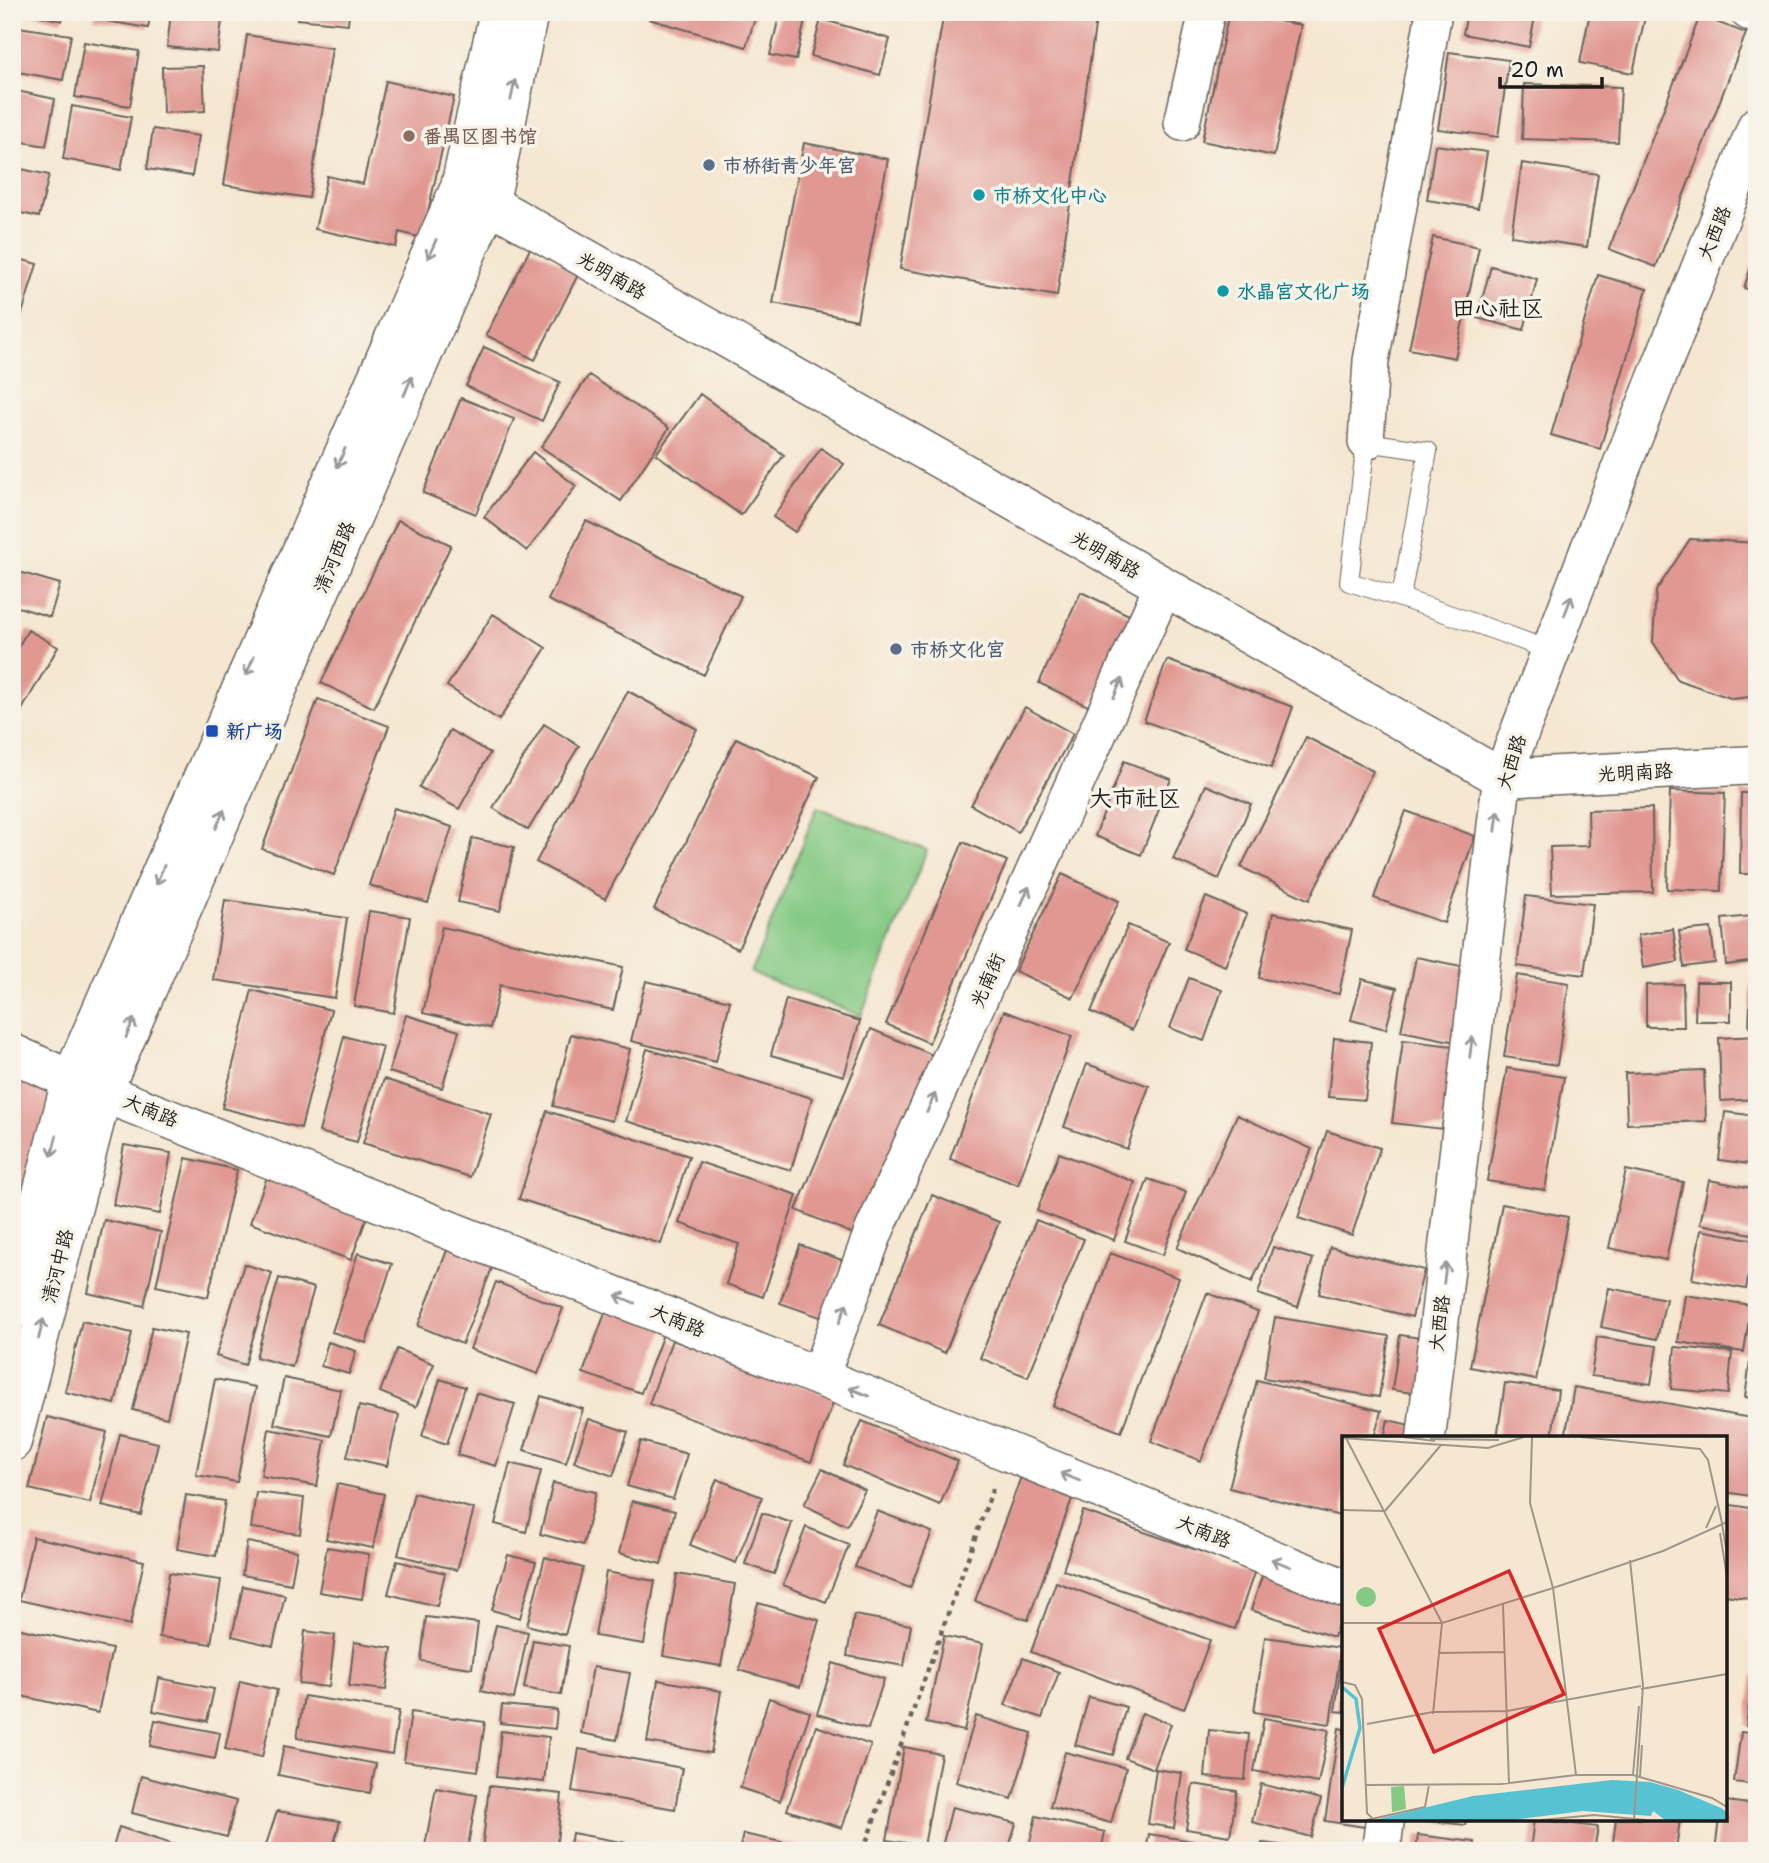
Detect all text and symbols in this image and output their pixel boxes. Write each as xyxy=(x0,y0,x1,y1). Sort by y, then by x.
scale bar xyxy=(1500,46,1601,90)
text: 20 m xyxy=(1510,56,1564,84)
one-way arrow xyxy=(506,79,520,102)
place label: 番禺区图书馆 xyxy=(423,124,537,149)
marker: 番禺区图书馆 xyxy=(401,128,417,144)
place label: 市桥街青少年宫 xyxy=(723,153,856,178)
marker: 市桥街青少年宫 xyxy=(701,157,717,173)
place label: 市桥文化中心 xyxy=(993,183,1107,208)
marker: 市桥文化中心 xyxy=(971,187,987,203)
street label: 大西路 xyxy=(1692,202,1737,264)
one-way arrow xyxy=(425,238,438,259)
street label: 光明南路 xyxy=(573,246,651,305)
place label: 水晶宫文化广场 xyxy=(1237,279,1370,304)
marker: 水晶宫文化广场 xyxy=(1215,283,1231,299)
district label: 田心社区 xyxy=(1452,293,1544,323)
one-way arrow xyxy=(402,375,415,397)
one-way arrow xyxy=(334,446,347,468)
street label: 清河西路 xyxy=(308,517,361,597)
street label: 光明南路 xyxy=(1067,525,1145,584)
one-way arrow xyxy=(1563,595,1576,617)
place label: 市桥文化宫 xyxy=(910,637,1005,662)
marker: 市桥文化宫 xyxy=(888,641,904,657)
one-way arrow xyxy=(243,655,256,677)
one-way arrow xyxy=(1112,678,1125,699)
place label: 新广场 xyxy=(226,719,283,744)
marker: 新广场 xyxy=(204,723,220,739)
street label: 大西路 xyxy=(1491,731,1532,793)
street label: 光明南路 xyxy=(1596,758,1674,787)
district label: 大市社区 xyxy=(1089,783,1181,813)
one-way arrow xyxy=(214,809,227,830)
one-way arrow xyxy=(1491,810,1504,832)
one-way arrow xyxy=(153,864,166,885)
one-way arrow xyxy=(1019,885,1032,907)
street label: 光南街 xyxy=(964,949,1010,1011)
one-way arrow xyxy=(124,1018,137,1039)
one-way arrow xyxy=(1465,1036,1478,1058)
street label: 大南路 xyxy=(120,1088,182,1133)
one-way arrow xyxy=(925,1093,938,1114)
one-way arrow xyxy=(47,1134,60,1157)
street label: 清河中路 xyxy=(36,1226,79,1306)
one-way arrow xyxy=(1439,1262,1452,1284)
one-way arrow xyxy=(614,1291,636,1304)
street label: 大西路 xyxy=(1424,1293,1455,1353)
street label: 大南路 xyxy=(647,1298,709,1343)
one-way arrow xyxy=(838,1302,850,1324)
one-way arrow xyxy=(35,1318,48,1340)
one-way arrow xyxy=(848,1385,870,1398)
inset map xyxy=(1342,1436,1727,1821)
one-way arrow xyxy=(1059,1469,1081,1482)
street label: 大南路 xyxy=(1173,1509,1235,1554)
one-way arrow xyxy=(1270,1555,1292,1568)

